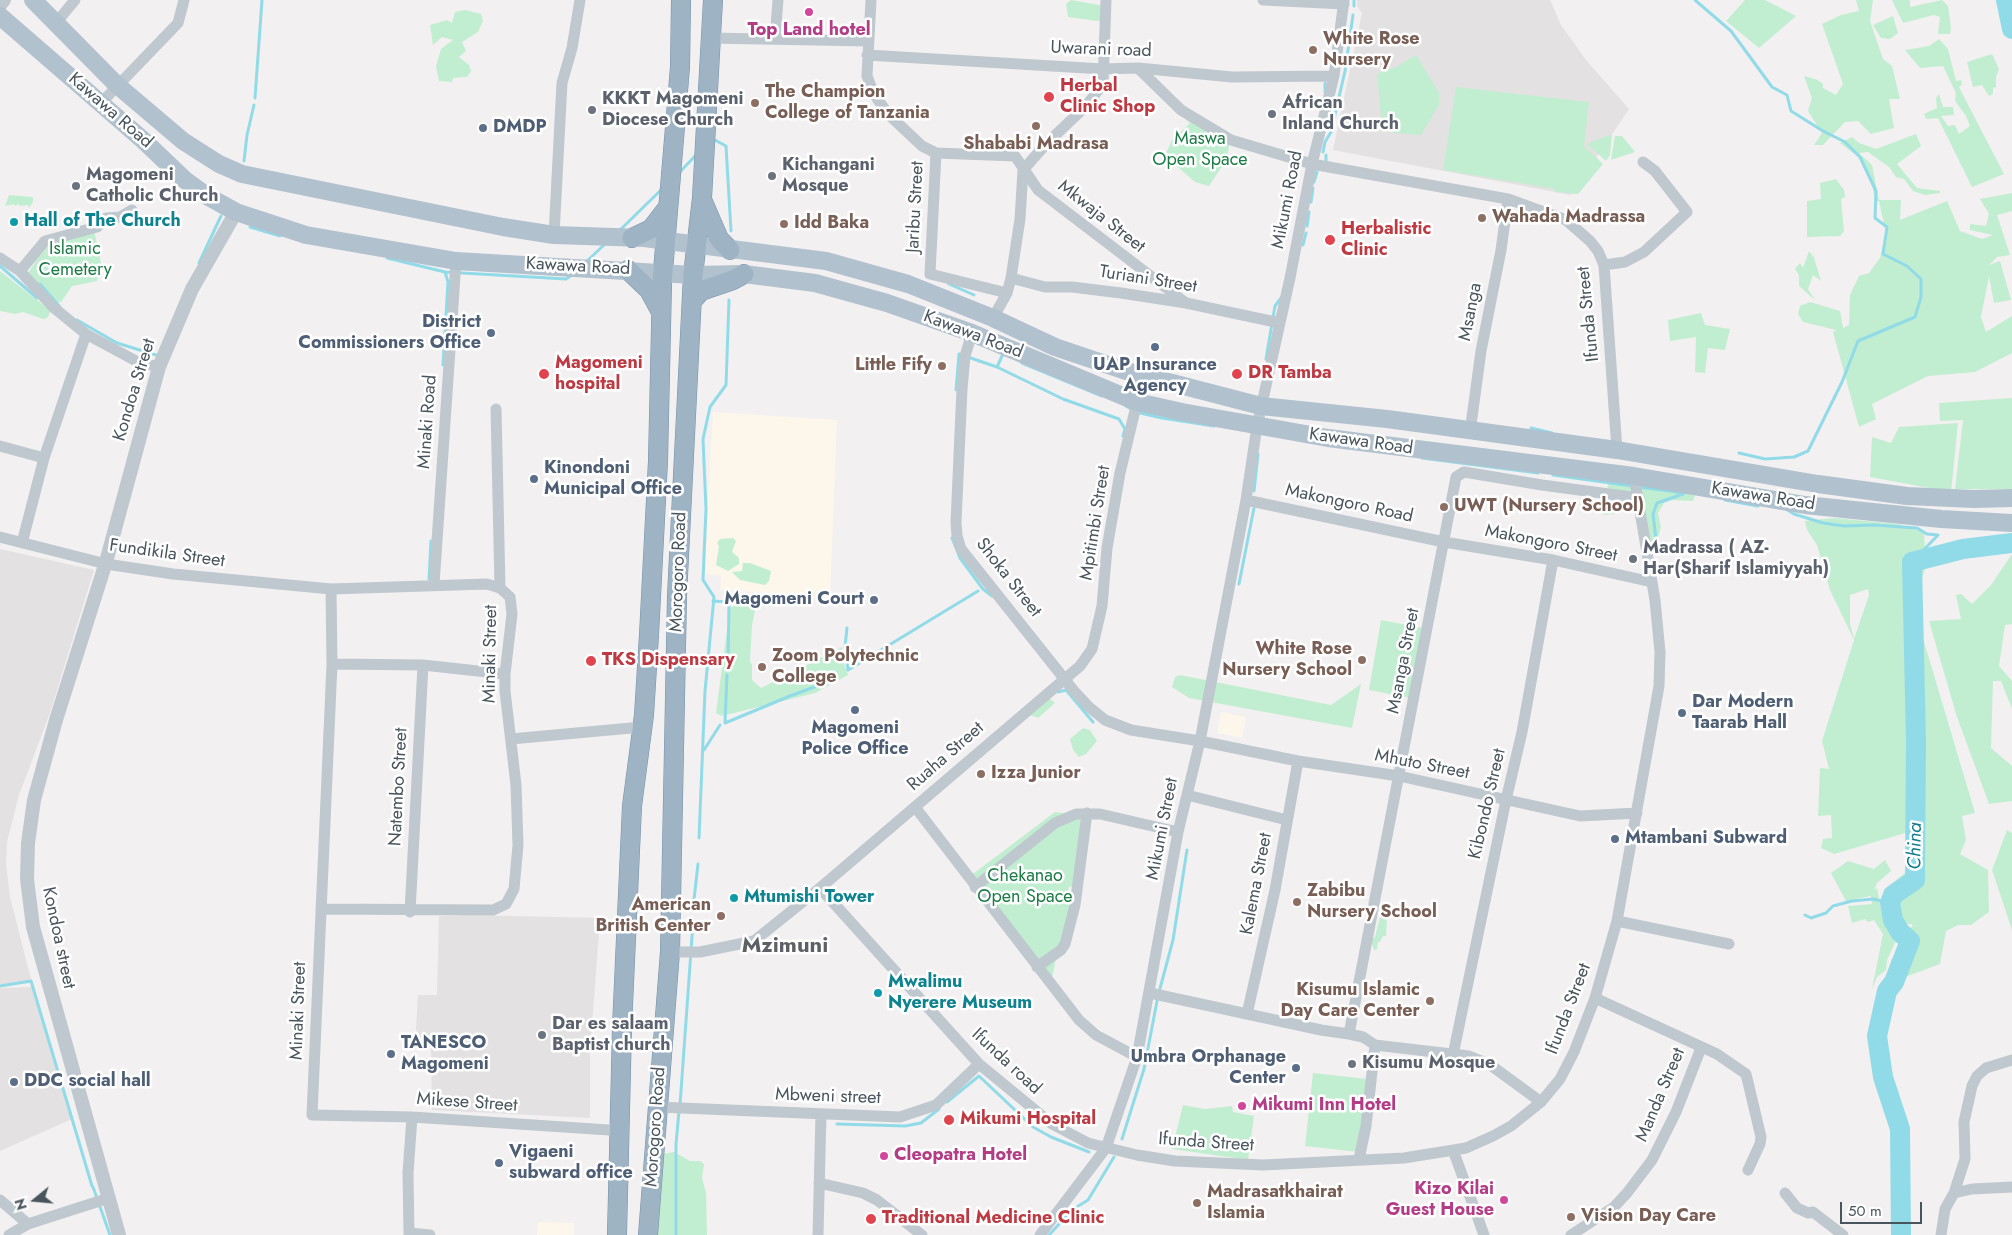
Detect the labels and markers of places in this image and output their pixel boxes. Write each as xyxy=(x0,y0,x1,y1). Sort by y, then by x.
marker: Top Land hotel xyxy=(803,6,815,18)
place label: Top Land hotel xyxy=(747,20,871,42)
place label: White Rose Nursery xyxy=(1323,29,1420,72)
marker: White Rose Nursery xyxy=(1307,44,1319,56)
place label: Herbal Clinic Shop xyxy=(1060,76,1155,118)
place label: The Champion College of Tanzania xyxy=(765,82,930,125)
place label: KKKT Magomeni Diocese Church xyxy=(602,89,744,132)
marker: Herbal Clinic Shop xyxy=(1042,90,1056,104)
place label: African Inland Church xyxy=(1282,93,1399,136)
marker: The Champion College of Tanzania xyxy=(749,97,761,109)
marker: KKKT Magomeni Diocese Church xyxy=(586,104,598,116)
marker: African Inland Church xyxy=(1266,108,1278,120)
place label: DMDP xyxy=(493,117,547,139)
marker: Shababi Madrasa xyxy=(1030,120,1042,132)
marker: DMDP xyxy=(477,122,489,134)
place label: Shababi Madrasa xyxy=(963,134,1109,156)
place label: Kichangani Mosque xyxy=(782,155,875,198)
place label: Magomeni Catholic Church xyxy=(86,165,218,208)
marker: Kichangani Mosque xyxy=(766,170,778,182)
marker: Magomeni Catholic Church xyxy=(70,180,82,192)
place label: Wahada Madrassa xyxy=(1492,207,1645,229)
place label: Hall of The Church xyxy=(24,211,181,233)
marker: Wahada Madrassa xyxy=(1476,212,1488,224)
place label: Idd Baka xyxy=(794,213,869,235)
marker: Hall of The Church xyxy=(8,216,20,228)
marker: Idd Baka xyxy=(778,218,790,230)
place label: Herbalistic Clinic xyxy=(1341,219,1431,262)
marker: Herbalistic Clinic xyxy=(1323,233,1337,247)
place label: District Commissioners Office xyxy=(298,312,481,354)
marker: District Commissioners Office xyxy=(485,327,497,339)
marker: UAP Insurance Agency xyxy=(1149,341,1161,353)
place label: Magomeni hospital xyxy=(555,353,643,396)
place label: Little Fify xyxy=(855,355,932,377)
place label: UAP Insurance Agency xyxy=(1093,355,1217,398)
marker: Little Fify xyxy=(936,360,948,372)
place label: DR Tamba xyxy=(1248,363,1332,385)
marker: Magomeni hospital xyxy=(537,367,551,381)
marker: DR Tamba xyxy=(1230,367,1244,381)
place label: Kinondoni Municipal Office xyxy=(544,458,682,500)
marker: Kinondoni Municipal Office xyxy=(528,473,540,485)
place label: UWT (Nursery School) xyxy=(1454,496,1644,518)
marker: UWT (Nursery School) xyxy=(1438,501,1450,513)
place label: Madrassa ( AZ- Har(Sharif Islamiyyah) xyxy=(1643,538,1829,580)
marker: Madrassa ( AZ- Har(Sharif Islamiyyah) xyxy=(1627,553,1639,565)
place label: Magomeni Court xyxy=(724,589,864,611)
marker: Magomeni Court xyxy=(868,594,880,606)
place label: White Rose Nursery School xyxy=(1222,639,1352,682)
place label: Zoom Polytechnic College xyxy=(772,646,919,689)
place label: TKS Dispensary xyxy=(602,650,735,672)
marker: TKS Dispensary xyxy=(584,654,598,668)
marker: White Rose Nursery School xyxy=(1356,654,1368,666)
marker: Zoom Polytechnic College xyxy=(756,661,768,673)
place label: Dar Modern Taarab Hall xyxy=(1692,692,1794,734)
marker: Magomeni Police Office xyxy=(849,704,861,716)
marker: Dar Modern Taarab Hall xyxy=(1676,707,1688,719)
place label: Magomeni Police Office xyxy=(801,718,909,761)
place label: Izza Junior xyxy=(991,763,1081,785)
marker: Izza Junior xyxy=(975,768,987,780)
place label: Mtambani Subward xyxy=(1625,828,1787,850)
marker: Mtambani Subward xyxy=(1609,833,1621,845)
place label: Zabibu Nursery School xyxy=(1307,881,1437,924)
place label: Mtumishi Tower xyxy=(744,887,874,909)
marker: Mtumishi Tower xyxy=(728,892,740,904)
place label: American British Center xyxy=(595,895,711,938)
marker: Zabibu Nursery School xyxy=(1291,896,1303,908)
marker: American British Center xyxy=(715,910,727,922)
place label: Mwalimu Nyerere Museum xyxy=(888,972,1032,1014)
place label: Kisumu Islamic Day Care Center xyxy=(1281,980,1420,1022)
marker: Mwalimu Nyerere Museum xyxy=(872,987,884,999)
marker: Kisumu Islamic Day Care Center xyxy=(1424,995,1436,1007)
place label: Dar es salaam Baptist church xyxy=(552,1014,671,1056)
marker: Dar es salaam Baptist church xyxy=(536,1029,548,1041)
place label: TANESCO Magomeni xyxy=(401,1033,489,1076)
place label: Umbra Orphanage Center xyxy=(1130,1047,1286,1090)
marker: TANESCO Magomeni xyxy=(385,1048,397,1060)
place label: Kisumu Mosque xyxy=(1362,1053,1495,1075)
marker: Kisumu Mosque xyxy=(1346,1058,1358,1070)
marker: Umbra Orphanage Center xyxy=(1290,1062,1302,1074)
place label: DDC social hall xyxy=(24,1071,151,1093)
marker: DDC social hall xyxy=(8,1076,20,1088)
place label: Mikumi Inn Hotel xyxy=(1252,1095,1396,1117)
marker: Mikumi Inn Hotel xyxy=(1236,1100,1248,1112)
place label: Mikumi Hospital xyxy=(960,1109,1096,1131)
marker: Mikumi Hospital xyxy=(942,1113,956,1127)
place label: Vigaeni subward office xyxy=(509,1142,633,1184)
place label: Cleopatra Hotel xyxy=(894,1145,1027,1167)
marker: Cleopatra Hotel xyxy=(878,1150,890,1162)
marker: Vigaeni subward office xyxy=(493,1157,505,1169)
place label: Kizo Kilai Guest House xyxy=(1386,1179,1494,1222)
place label: Madrasatkhairat Islamia xyxy=(1207,1182,1343,1224)
marker: Kizo Kilai Guest House xyxy=(1498,1194,1510,1206)
marker: Madrasatkhairat Islamia xyxy=(1191,1197,1203,1209)
place label: Vision Day Care xyxy=(1581,1206,1716,1228)
place label: Traditional Medicine Clinic xyxy=(882,1208,1104,1230)
marker: Vision Day Care xyxy=(1565,1211,1577,1223)
marker: Traditional Medicine Clinic xyxy=(864,1212,878,1226)

